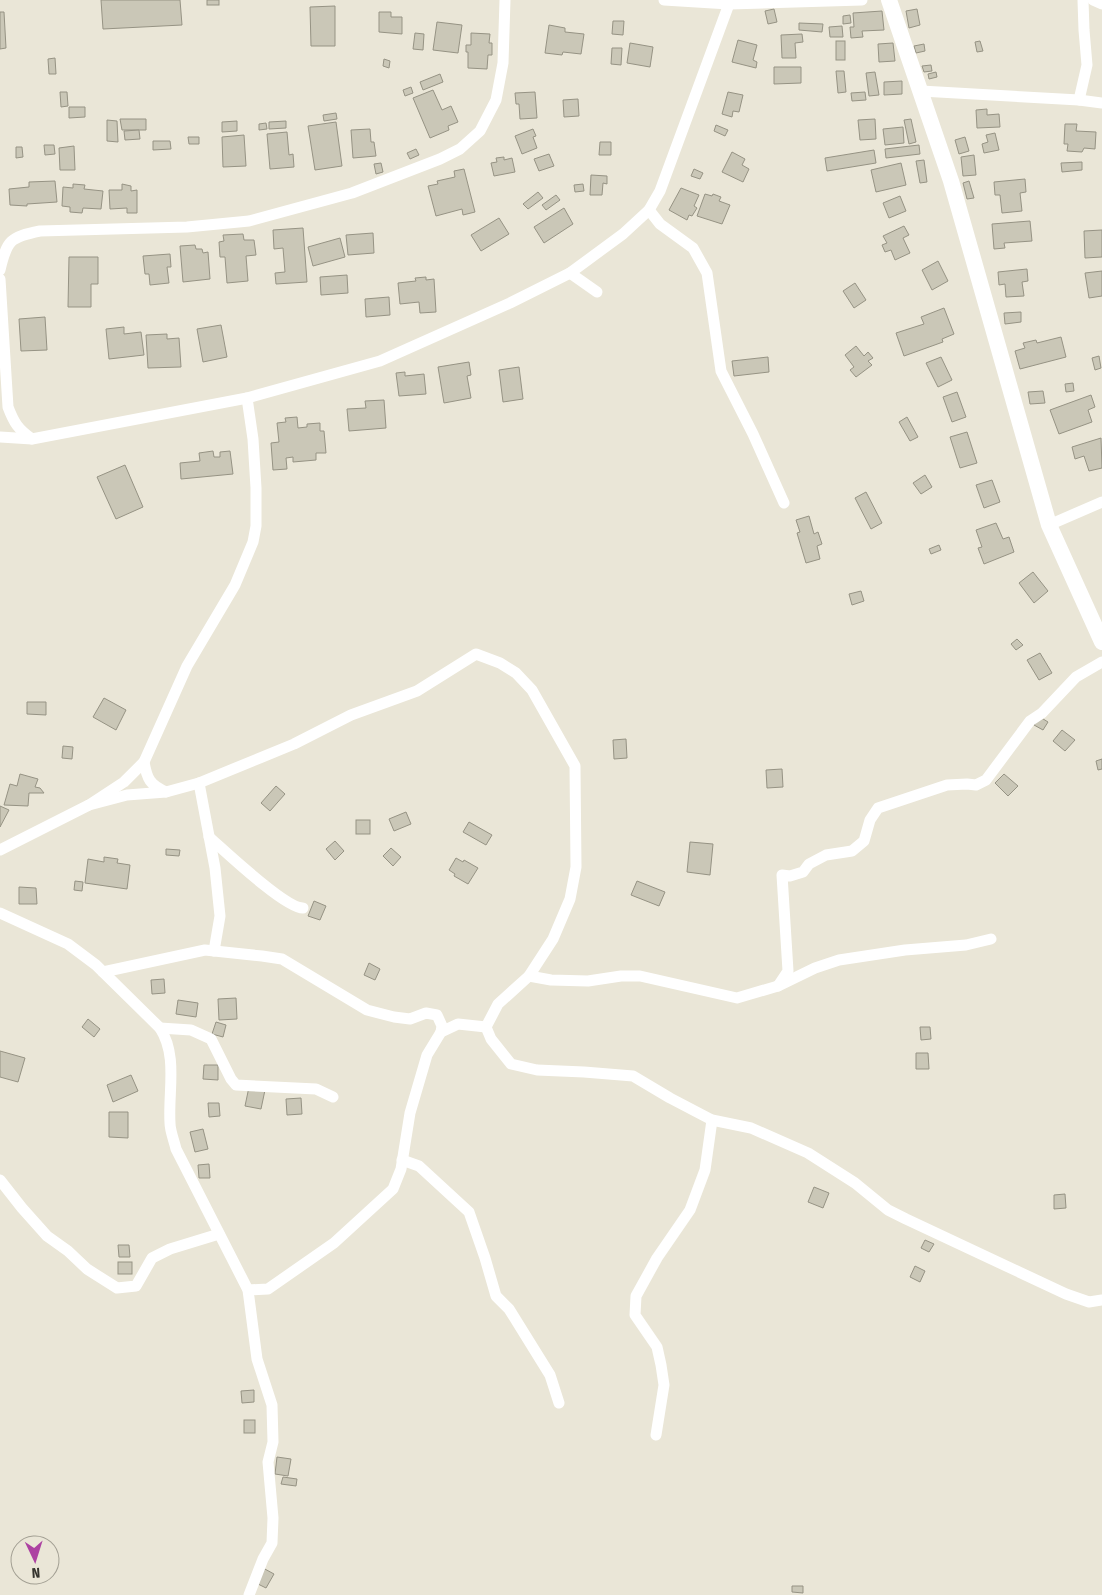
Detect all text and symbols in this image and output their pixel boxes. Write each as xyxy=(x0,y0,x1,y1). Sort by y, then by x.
north arrow xyxy=(10,1535,60,1585)
text: N xyxy=(31,1564,41,1581)

